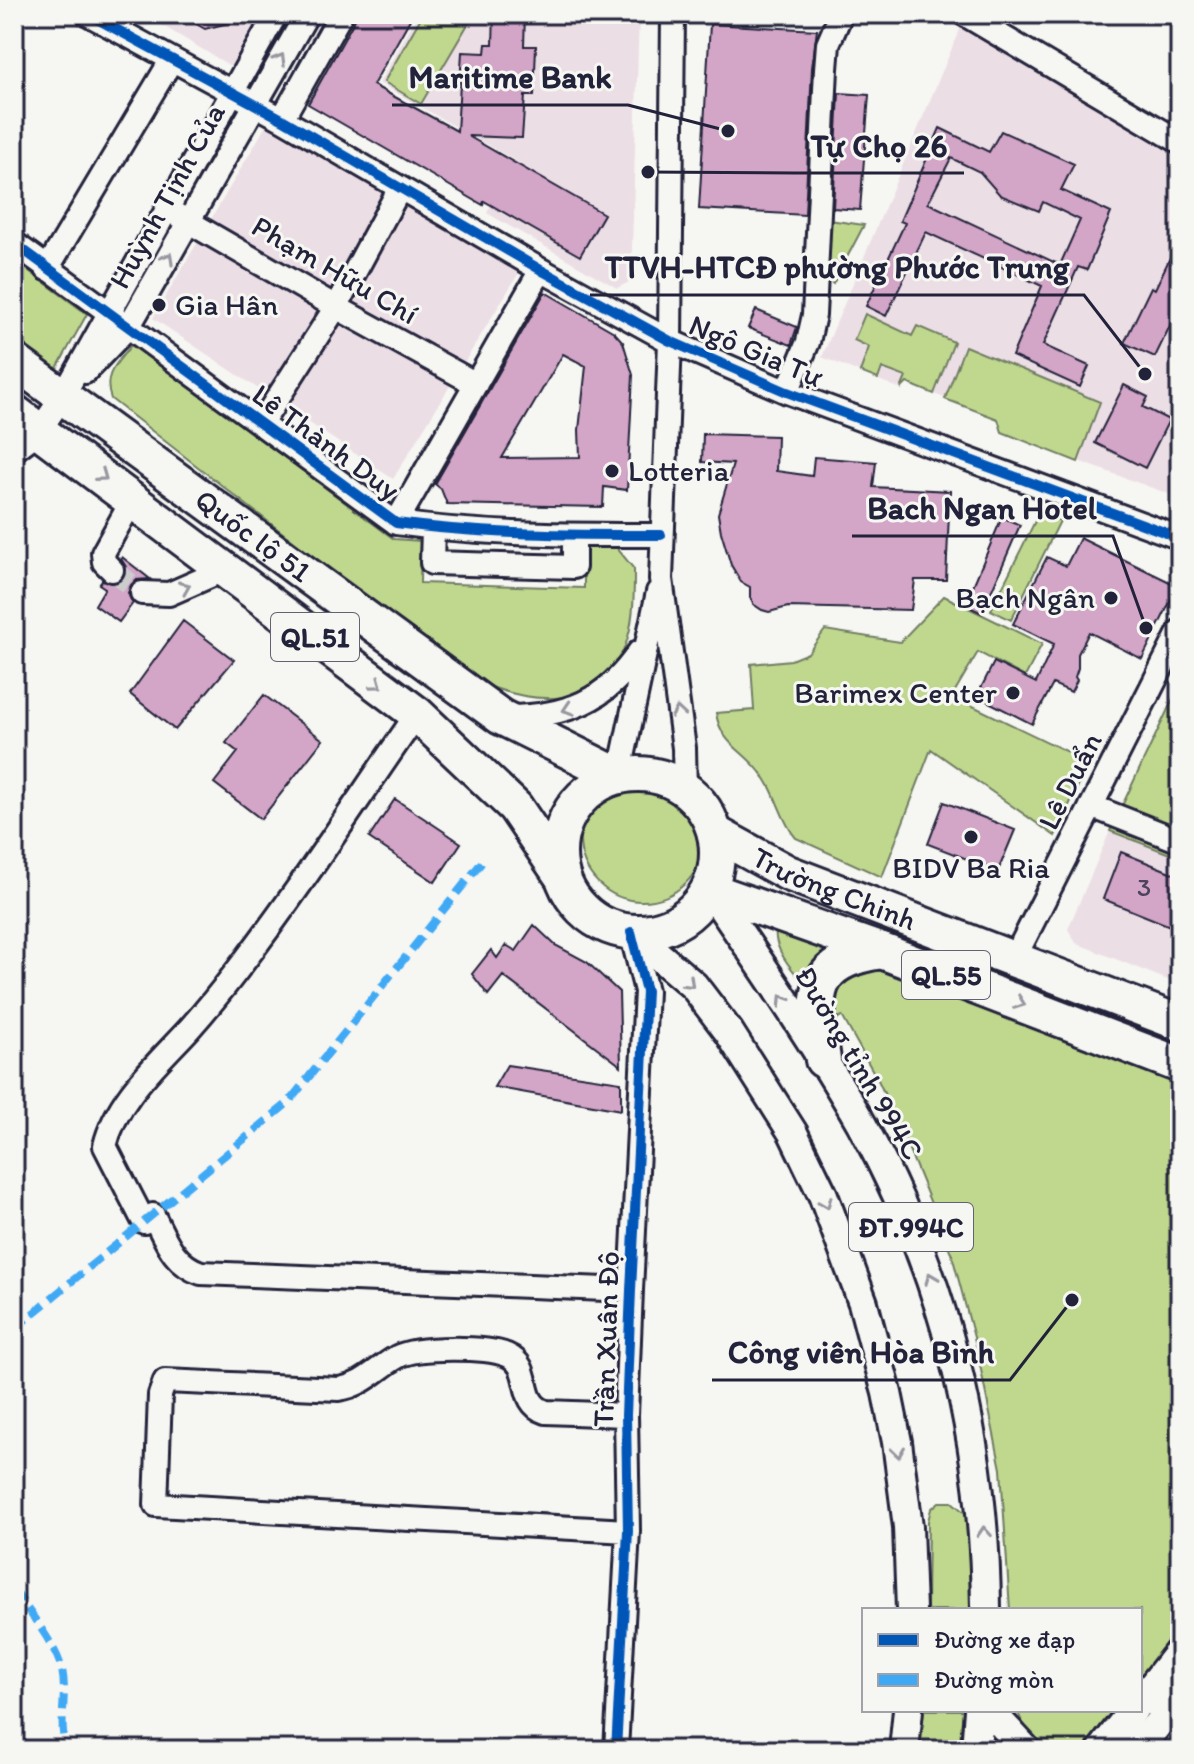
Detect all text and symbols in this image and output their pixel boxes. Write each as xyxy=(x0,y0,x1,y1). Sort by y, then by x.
callout: Maritime Bank xyxy=(392,49,628,105)
one-way arrow xyxy=(270,53,286,68)
text: Maritime Bank xyxy=(408,58,612,96)
street label: Huỳnh Tịnh Của xyxy=(100,96,233,295)
callout: Tự Chọ 26 xyxy=(795,117,964,173)
text: Tự Chọ 26 xyxy=(810,127,947,165)
street label: Phạm Hữu Chí xyxy=(246,207,425,332)
callout: TTVH-HTCĐ phường Phước Trung xyxy=(590,239,1084,295)
text: TTVH-HTCĐ phường Phước Trung xyxy=(604,248,1070,286)
one-way arrow xyxy=(158,252,174,267)
place label: Gia Hân xyxy=(175,286,278,323)
marker: Gia Hân xyxy=(150,296,168,314)
street label: Ngô Gia Tự xyxy=(684,306,829,395)
street label: Lê Thành Duy xyxy=(245,376,407,508)
place label: Lotteria xyxy=(628,452,730,489)
marker: Lotteria xyxy=(603,462,621,480)
one-way arrow xyxy=(93,467,108,481)
callout: Bach Ngan Hotel xyxy=(852,480,1113,536)
street label: Quốc lộ 51 xyxy=(188,481,319,590)
text: Bach Ngan Hotel xyxy=(867,489,1098,527)
place label: Bạch Ngân xyxy=(956,579,1095,616)
one-way arrow xyxy=(177,581,191,597)
marker: Bạch Ngân xyxy=(1102,589,1120,607)
road number: QL.51 xyxy=(271,613,359,661)
one-way arrow xyxy=(368,674,382,688)
place label: Barimex Center xyxy=(794,674,997,711)
marker: Barimex Center xyxy=(1004,684,1022,702)
one-way arrow xyxy=(562,699,576,715)
one-way arrow xyxy=(670,705,687,719)
street label: Lê Duẩn xyxy=(1029,726,1110,836)
marker: BIDV Ba Ria xyxy=(962,828,980,846)
street label: Trường Chinh xyxy=(746,838,922,938)
place label: BIDV Ba Ria xyxy=(892,849,1050,886)
house number: 3 xyxy=(1137,871,1151,903)
road number: QL.55 xyxy=(902,951,990,999)
street label: Đường tỉnh 994C xyxy=(787,959,932,1166)
one-way arrow xyxy=(680,974,694,989)
one-way arrow xyxy=(1012,993,1026,1010)
one-way arrow xyxy=(778,994,793,1008)
one-way arrow xyxy=(816,1195,833,1209)
road number: ĐT.994C xyxy=(849,1203,973,1251)
street label: Trần Xuân Độ xyxy=(584,1250,627,1427)
one-way arrow xyxy=(924,1272,941,1286)
callout: Công viên Hòa Bình xyxy=(712,1324,1010,1380)
text: Công viên Hòa Bình xyxy=(728,1333,995,1371)
one-way arrow xyxy=(889,1446,906,1459)
one-way arrow xyxy=(976,1525,993,1538)
legend xyxy=(862,1608,1142,1712)
text: Đường xe đạp xyxy=(934,1625,1075,1654)
text: Đường mòn xyxy=(934,1665,1054,1694)

